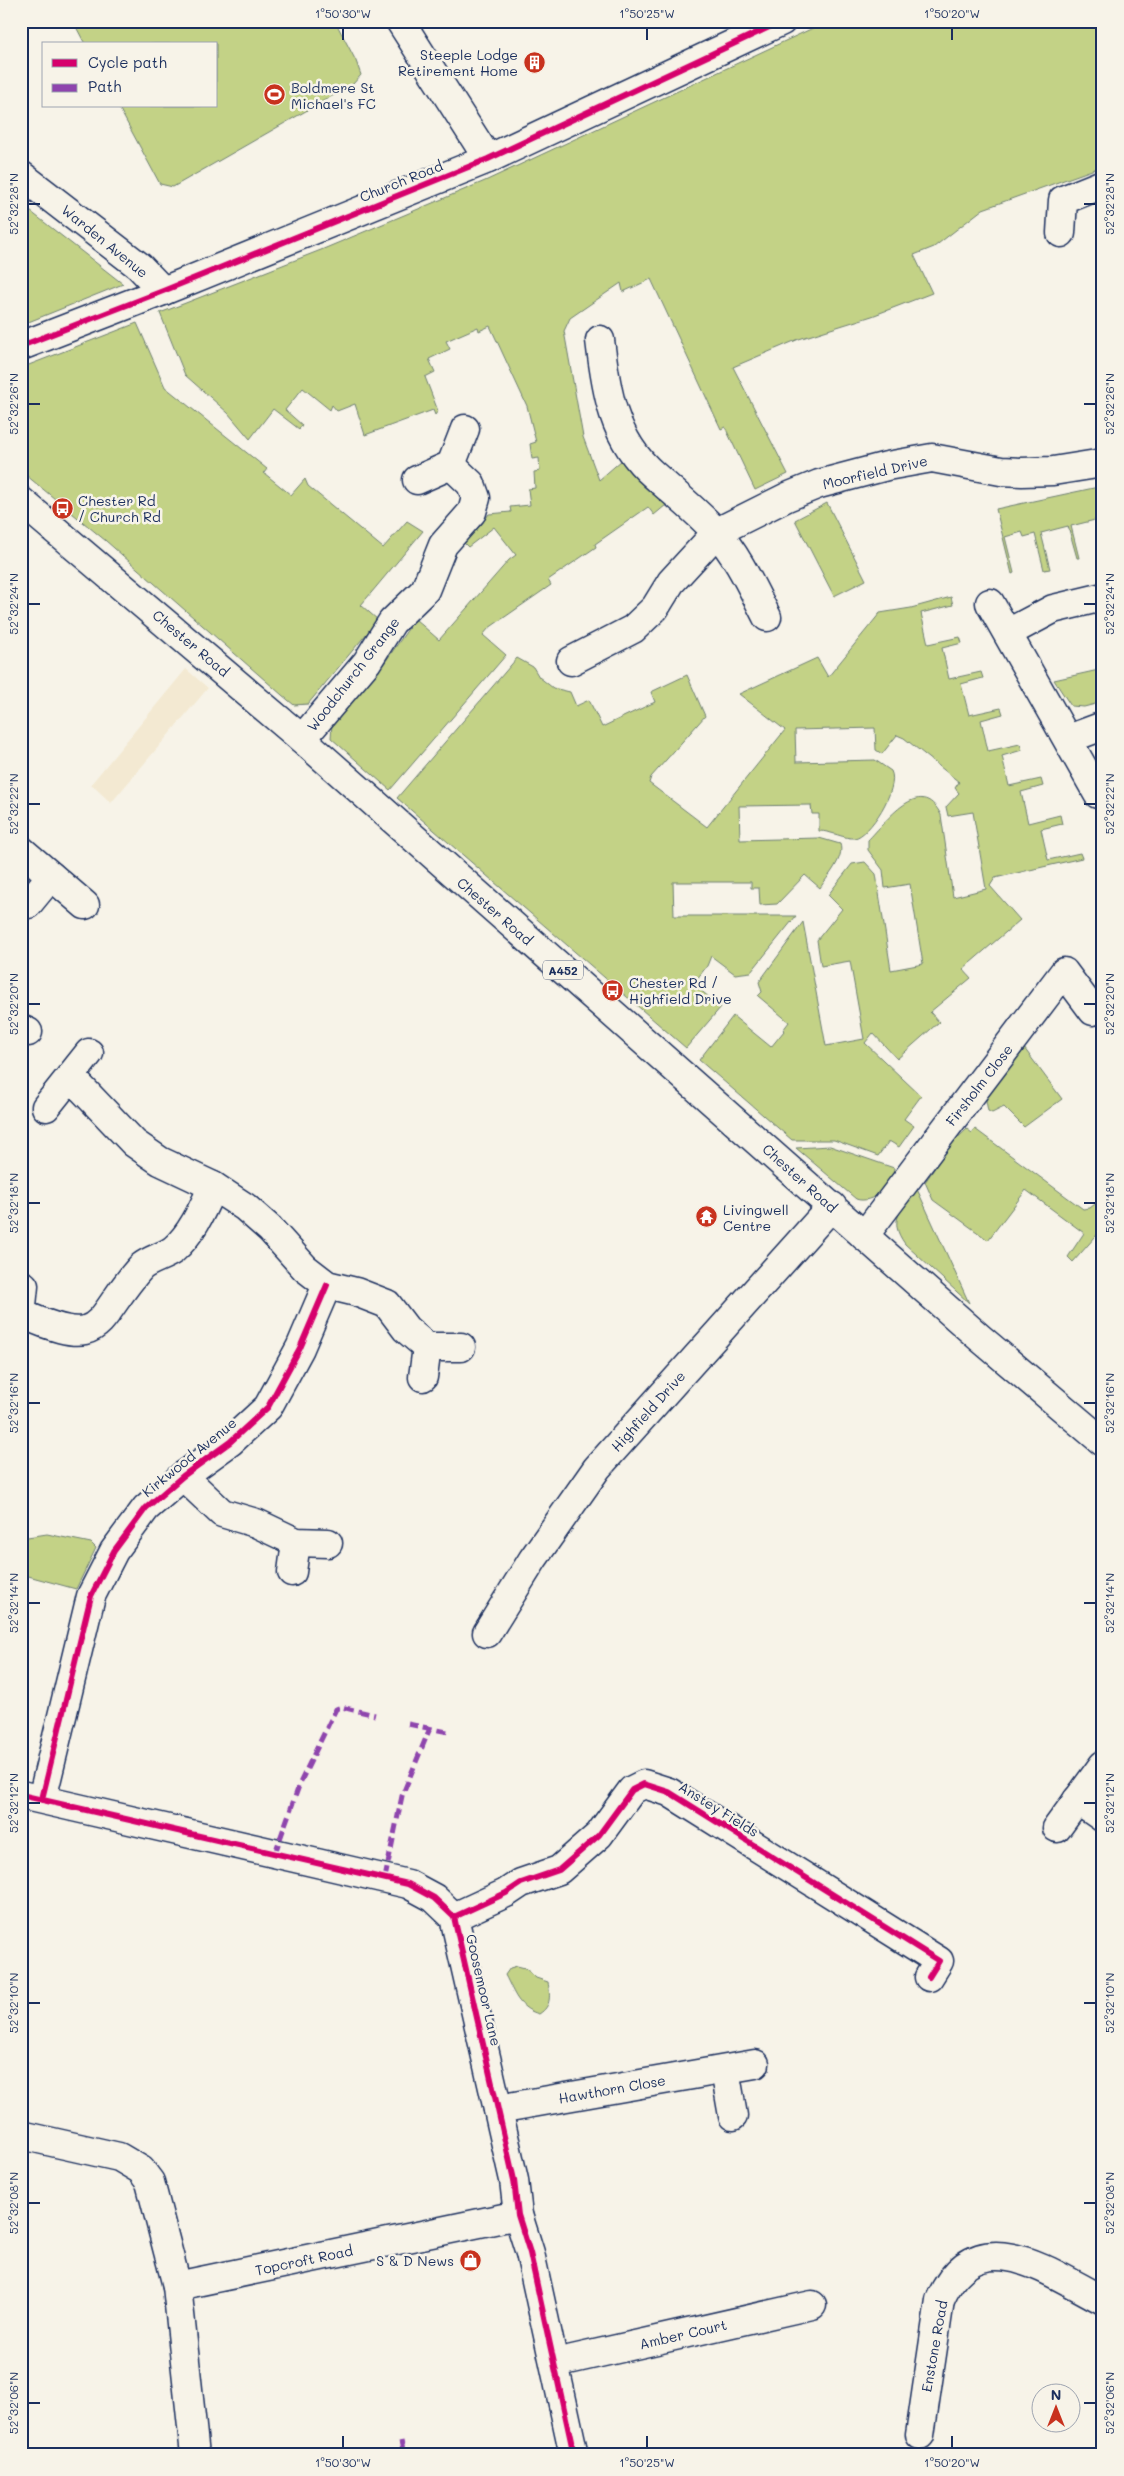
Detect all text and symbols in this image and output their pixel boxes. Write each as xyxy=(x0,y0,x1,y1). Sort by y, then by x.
text: 1°50'30"W xyxy=(315,5,371,21)
text: 1°50'25"W xyxy=(619,5,675,21)
text: 1°50'20"W xyxy=(924,5,980,21)
legend xyxy=(42,42,218,108)
place label: Steeple Lodge Retirement Home xyxy=(398,45,518,80)
building icon: Steeple Lodge Retirement Home xyxy=(522,50,546,74)
text: Cycle path xyxy=(88,52,167,72)
text: Path xyxy=(88,76,122,96)
place label: Boldmere St Michael's FC xyxy=(291,78,376,113)
sports icon: Boldmere St Michael's FC xyxy=(263,83,287,107)
street label: Church Road xyxy=(357,156,445,206)
text: 52°32'28"N xyxy=(5,173,21,235)
text: 52°32'28"N xyxy=(1101,173,1117,235)
street label: Warden Avenue xyxy=(58,200,152,282)
text: 52°32'26"N xyxy=(5,373,21,435)
text: 52°32'26"N xyxy=(1101,373,1117,435)
street label: Moorfield Drive xyxy=(821,451,929,493)
place label: Chester Rd / Church Rd xyxy=(78,491,161,526)
bus stop icon: Chester Rd / Church Rd xyxy=(50,496,74,520)
text: 52°32'24"N xyxy=(5,573,21,635)
text: 52°32'24"N xyxy=(1101,573,1117,635)
street label: Chester Road xyxy=(149,605,233,681)
street label: Woodchurch Grange xyxy=(302,613,404,735)
text: 52°32'22"N xyxy=(5,773,21,835)
text: 52°32'22"N xyxy=(1101,773,1117,835)
street label: Chester Road xyxy=(453,873,537,949)
road number: A452 xyxy=(543,960,583,980)
text: 52°32'20"N xyxy=(5,973,21,1035)
place label: Chester Rd / Highfield Drive xyxy=(629,973,732,1008)
text: 52°32'20"N xyxy=(1101,973,1117,1035)
bus stop icon: Chester Rd / Highfield Drive xyxy=(601,978,625,1002)
street label: Firsholm Close xyxy=(941,1040,1017,1130)
street label: Chester Road xyxy=(759,1139,842,1217)
text: 52°32'18"N xyxy=(5,1173,21,1233)
text: 52°32'18"N xyxy=(1101,1173,1117,1233)
place label: Livingwell Centre xyxy=(723,1200,789,1235)
temple icon: Livingwell Centre xyxy=(695,1205,719,1229)
street label: Highfield Drive xyxy=(607,1367,689,1455)
text: 52°32'16"N xyxy=(5,1373,21,1433)
text: 52°32'16"N xyxy=(1101,1373,1117,1433)
street label: Kirkwood Avenue xyxy=(138,1413,240,1501)
text: 52°32'14"N xyxy=(5,1573,21,1633)
text: 52°32'14"N xyxy=(1101,1573,1117,1633)
text: 52°32'12"N xyxy=(5,1773,21,1833)
text: 52°32'12"N xyxy=(1101,1773,1117,1833)
street label: Anstey Fields xyxy=(675,1777,763,1841)
street label: Goosemoor Lane xyxy=(462,1932,506,2048)
text: 52°32'10"N xyxy=(5,1973,21,2033)
text: 52°32'10"N xyxy=(1101,1973,1117,2033)
street label: Hawthorn Close xyxy=(557,2070,667,2108)
text: 52°32'08"N xyxy=(5,2172,21,2234)
text: 52°32'08"N xyxy=(1101,2172,1117,2234)
street label: Topcroft Road xyxy=(253,2240,355,2280)
shop icon: S & D News xyxy=(458,2248,482,2272)
place label: S & D News xyxy=(376,2251,454,2270)
street label: Enstone Road xyxy=(917,2299,951,2393)
street label: Amber Court xyxy=(637,2315,729,2353)
text: 52°32'06"N xyxy=(5,2372,21,2434)
text: 52°32'06"N xyxy=(1101,2372,1117,2434)
north arrow xyxy=(1032,2384,1082,2434)
text: N xyxy=(1051,2385,1061,2404)
text: 1°50'30"W xyxy=(315,2454,371,2470)
text: 1°50'25"W xyxy=(619,2454,675,2470)
text: 1°50'20"W xyxy=(924,2454,980,2470)

